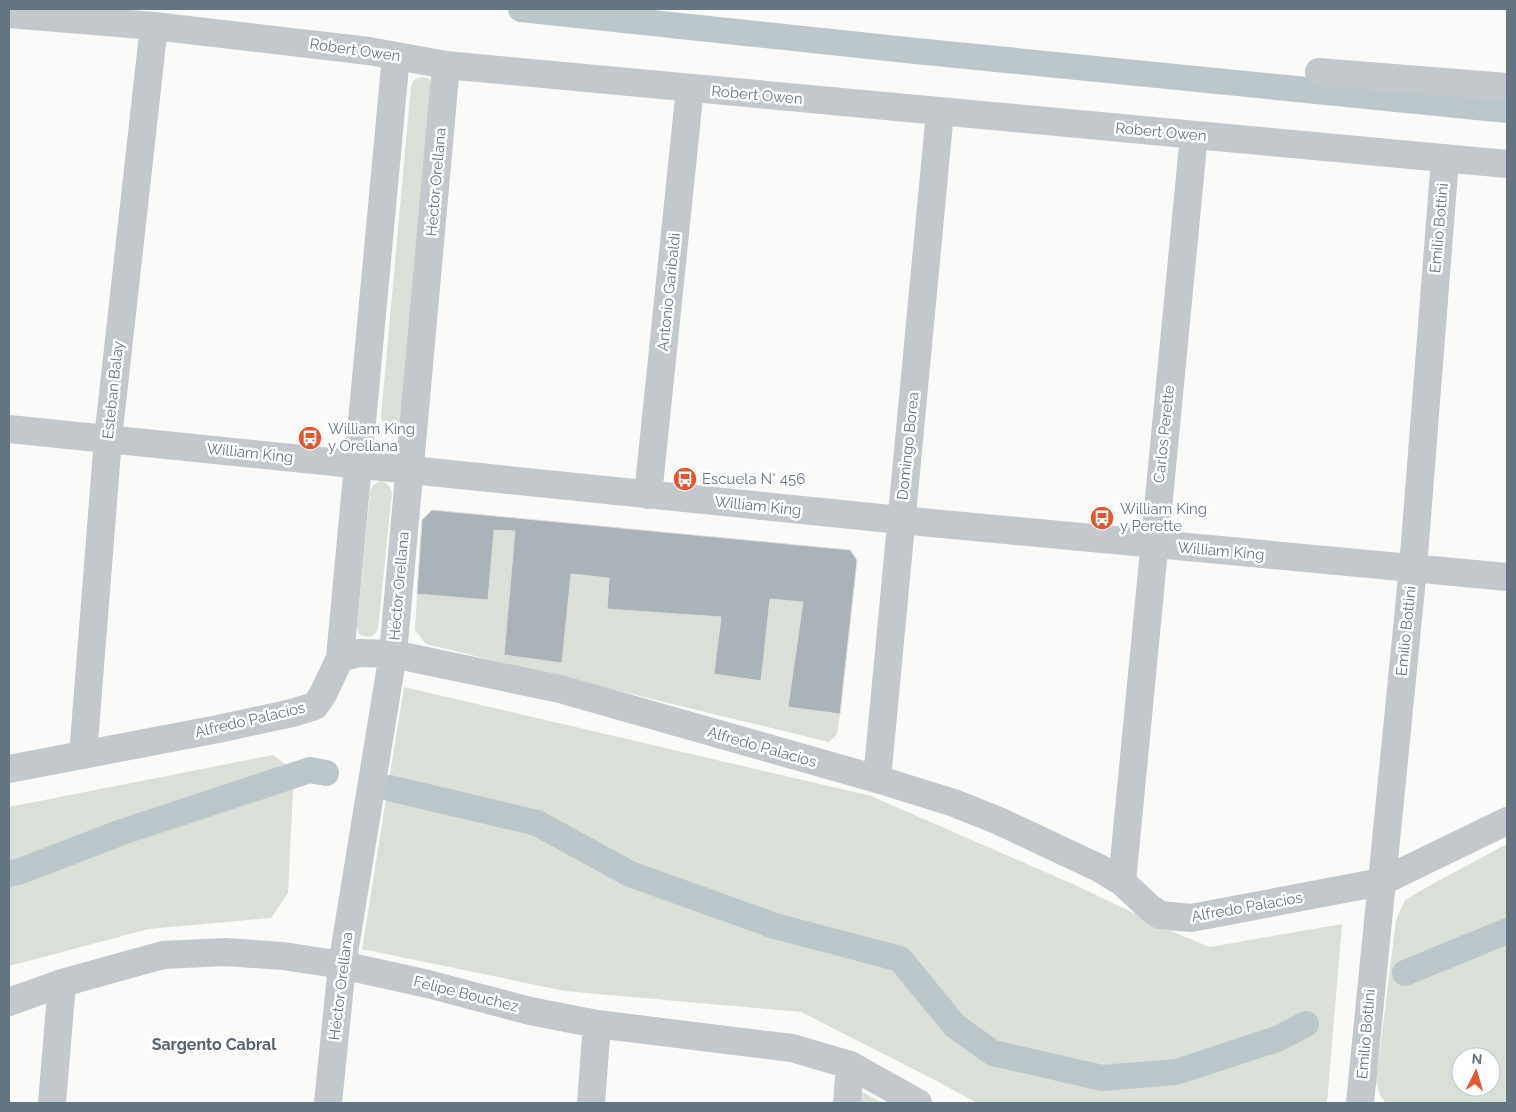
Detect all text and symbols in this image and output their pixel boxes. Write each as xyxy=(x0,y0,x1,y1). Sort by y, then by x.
street label: Robert Owen xyxy=(308,35,402,65)
street label: Robert Owen xyxy=(711,82,803,108)
street label: Robert Owen xyxy=(1115,119,1207,145)
street label: Héctor Orellana xyxy=(422,127,450,237)
street label: Emilio Bottini xyxy=(1426,182,1452,274)
street label: Antonio Garibaldi xyxy=(654,232,684,352)
street label: Esteban Balay xyxy=(99,340,127,440)
street label: Carlos Perette xyxy=(1150,384,1178,484)
street label: Domingo Borea xyxy=(893,391,923,501)
place label: William King y Orellana xyxy=(328,420,415,455)
bus stop icon: William King y Orellana xyxy=(297,425,323,451)
street label: William King xyxy=(206,439,294,467)
bus stop icon: Escuela N° 456 xyxy=(672,466,698,492)
place label: Escuela N° 456 xyxy=(702,470,805,488)
street label: William King xyxy=(714,492,802,520)
place label: William King y Perette xyxy=(1120,500,1207,535)
bus stop icon: William King y Perette xyxy=(1089,505,1115,531)
street label: Héctor Orellana xyxy=(385,531,413,641)
street label: William King xyxy=(1177,538,1265,564)
street label: Emilio Bottini xyxy=(1392,585,1420,677)
street label: Alfredo Palacios xyxy=(193,699,307,741)
street label: Alfredo Palacios xyxy=(705,723,819,771)
street label: Alfredo Palacios xyxy=(1190,888,1304,926)
street label: Héctor Orellana xyxy=(325,931,357,1041)
street label: Felipe Bouchez xyxy=(412,972,520,1016)
street label: Emilio Bottini xyxy=(1353,988,1379,1080)
district label: Sargento Cabral xyxy=(152,1035,277,1054)
north arrow xyxy=(1451,1047,1501,1097)
text: N xyxy=(1471,1051,1483,1067)

